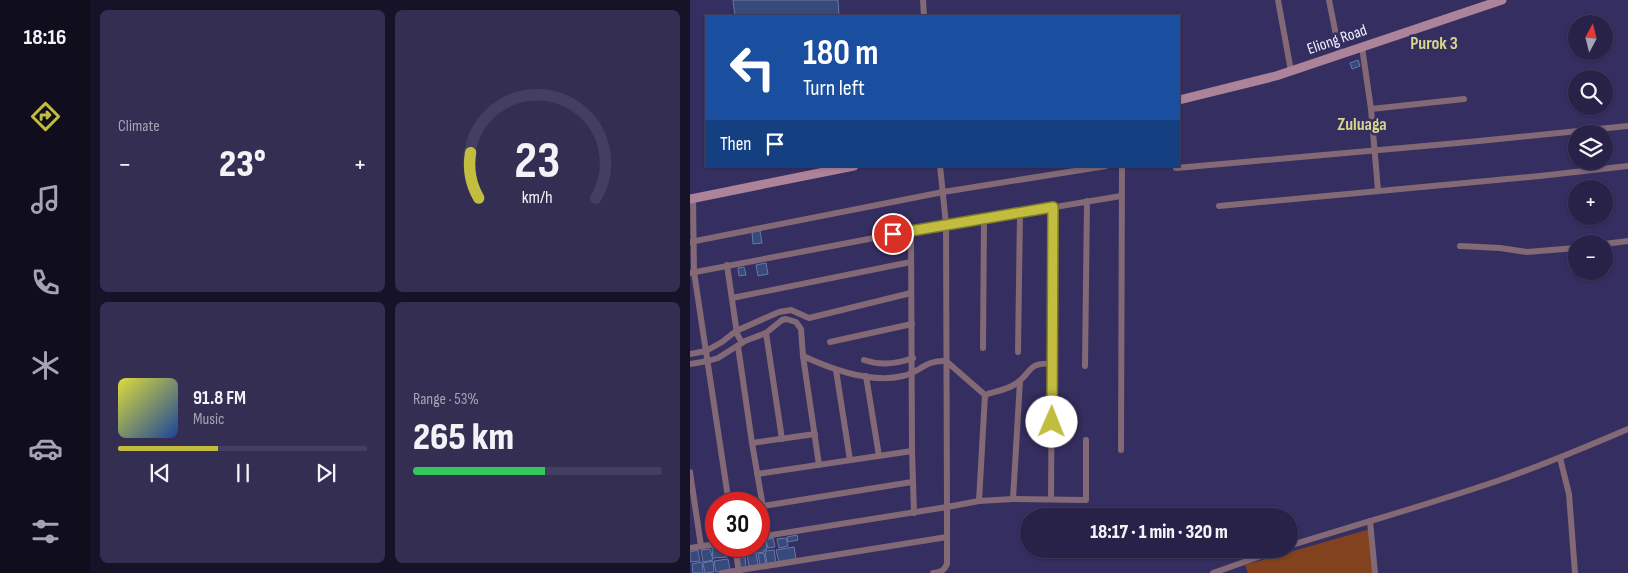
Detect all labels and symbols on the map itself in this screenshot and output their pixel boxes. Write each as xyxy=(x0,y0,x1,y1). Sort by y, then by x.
north arrow xyxy=(1568,15,1612,60)
street label: Eliong Road xyxy=(1305,21,1369,59)
district label: Purok 3 xyxy=(1410,33,1458,54)
district label: Zuluaga xyxy=(1337,114,1387,135)
pin xyxy=(872,213,914,255)
position arrow xyxy=(1025,395,1077,447)
speed limit sign: 30 xyxy=(705,492,770,557)

